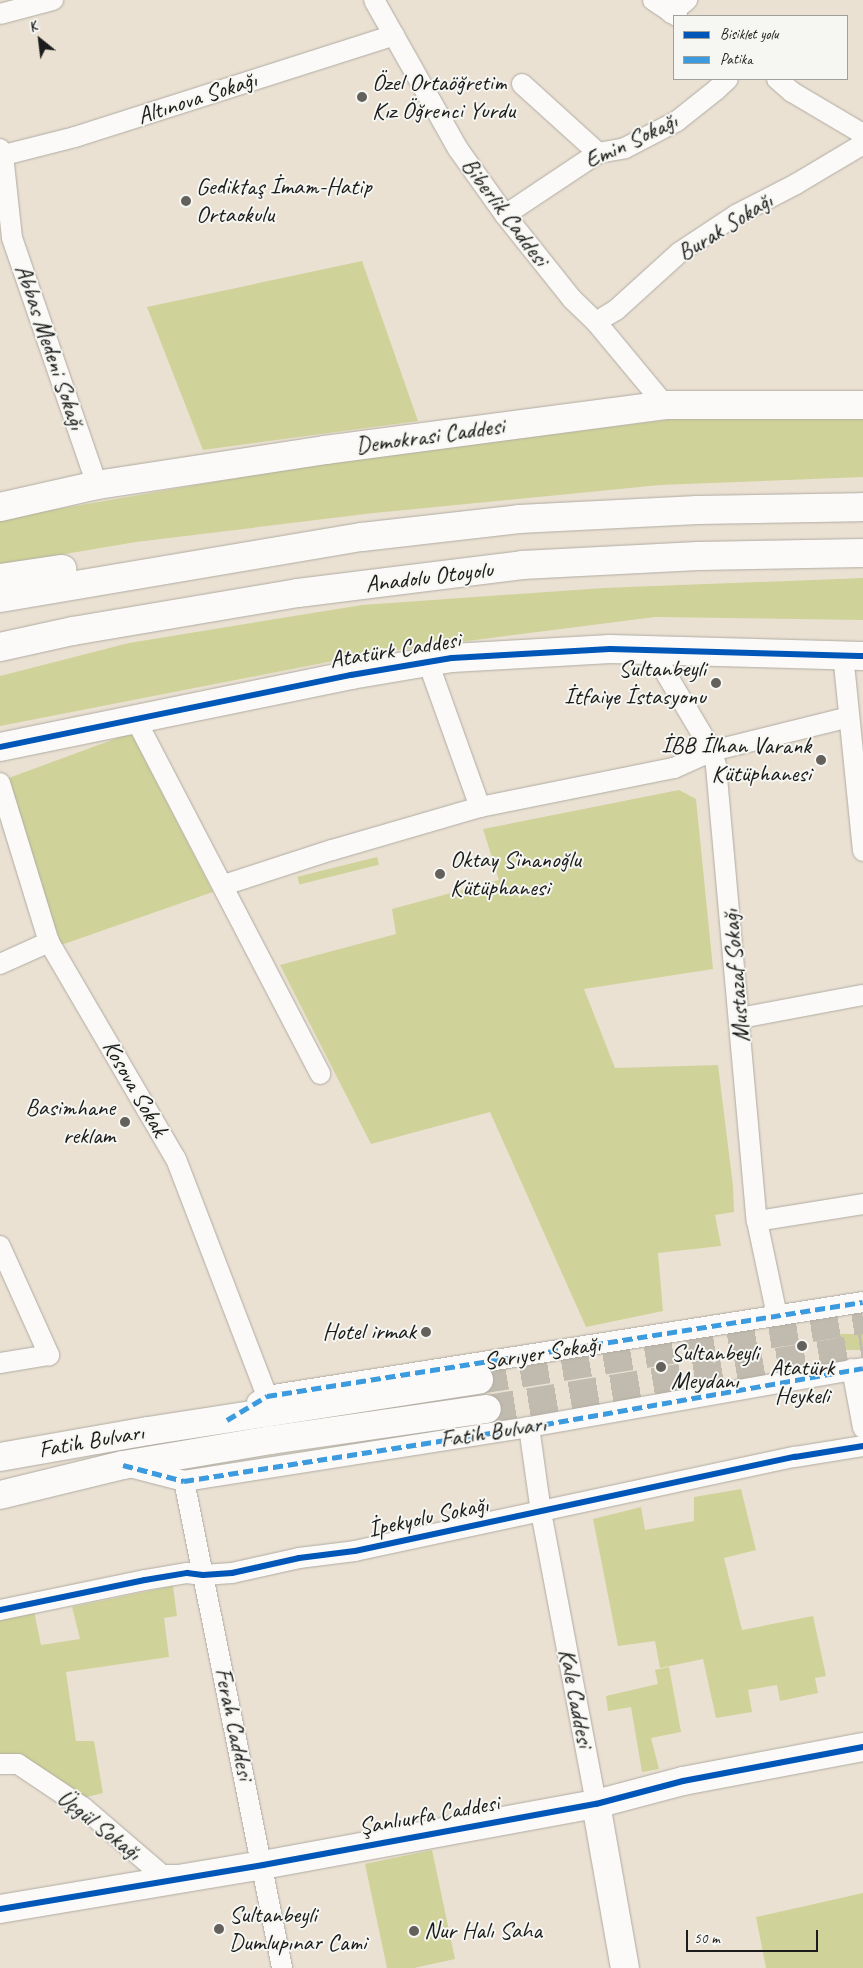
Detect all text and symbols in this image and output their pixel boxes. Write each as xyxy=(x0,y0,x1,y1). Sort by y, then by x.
north arrow xyxy=(15,15,65,65)
legend xyxy=(673,15,848,80)
text: K xyxy=(25,17,40,36)
text: Bisiklet yolu xyxy=(720,25,779,44)
text: Patika xyxy=(720,50,752,69)
street label: Altınova Sokağı xyxy=(134,65,260,131)
place label: Özel Ortaöğretim Kız Öğrenci Yurdu xyxy=(372,69,515,125)
marker: Özel Ortaöğretim Kız Öğrenci Yurdu xyxy=(356,91,368,103)
street label: Emin Sokağı xyxy=(580,106,682,176)
street label: Biberlik Caddesi xyxy=(455,152,555,272)
place label: Gediktaş İmam-Hatip Ortaokulu xyxy=(196,173,371,229)
street label: Burak Sokağı xyxy=(673,187,777,267)
marker: Gediktaş İmam-Hatip Ortaokulu xyxy=(180,195,192,207)
street label: Abbas Medeni Sokağı xyxy=(8,261,92,433)
street label: Demokrasi Caddesi xyxy=(353,411,507,461)
street label: Anadolu Otoyolu xyxy=(364,555,494,599)
street label: Atatürk Caddesi xyxy=(328,625,462,675)
place label: Sultanbeyli İtfaiye İstasyonu xyxy=(564,655,706,711)
marker: Sultanbeyli İtfaiye İstasyonu xyxy=(710,677,722,689)
place label: İBB İlhan Varank Kütüphanesi xyxy=(660,732,811,788)
marker: İBB İlhan Varank Kütüphanesi xyxy=(815,754,827,766)
place label: Oktay Sinanoğlu Kütüphanesi xyxy=(450,846,581,902)
marker: Oktay Sinanoğlu Kütüphanesi xyxy=(434,868,446,880)
street label: Mustazaf Sokağı xyxy=(716,908,756,1044)
street label: Kosova Sokak xyxy=(96,1035,174,1141)
place label: Basimhane reklam xyxy=(25,1094,115,1150)
marker: Basimhane reklam xyxy=(119,1116,131,1128)
place label: Hotel irmak xyxy=(322,1318,416,1346)
marker: Hotel irmak xyxy=(420,1326,432,1338)
street label: Sarıyer Sokağı xyxy=(482,1330,602,1376)
place label: Sultanbeyli Meydanı xyxy=(671,1339,759,1395)
marker: Atatürk Heykeli xyxy=(796,1340,808,1352)
place label: Atatürk Heykeli xyxy=(770,1354,834,1410)
marker: Sultanbeyli Meydanı xyxy=(655,1361,667,1373)
street label: Fatih Bulvarı xyxy=(438,1409,548,1455)
street label: Fatih Bulvarı xyxy=(36,1418,146,1464)
street label: İpekyolu Sokağı xyxy=(365,1490,491,1544)
street label: Kale Caddesi xyxy=(552,1646,600,1750)
street label: Ferah Caddesi xyxy=(208,1665,260,1783)
street label: Üçgül Sokağı xyxy=(51,1783,147,1867)
street label: Şanlıurfa Caddesi xyxy=(356,1788,502,1842)
place label: Sultanbeyli Dumlupınar Cami xyxy=(229,1901,367,1957)
place label: Nur Halı Saha xyxy=(424,1917,543,1945)
scale bar xyxy=(688,1920,820,1952)
marker: Sultanbeyli Dumlupınar Cami xyxy=(213,1923,225,1935)
marker: Nur Halı Saha xyxy=(408,1925,420,1937)
text: 50 m xyxy=(694,1929,720,1948)

